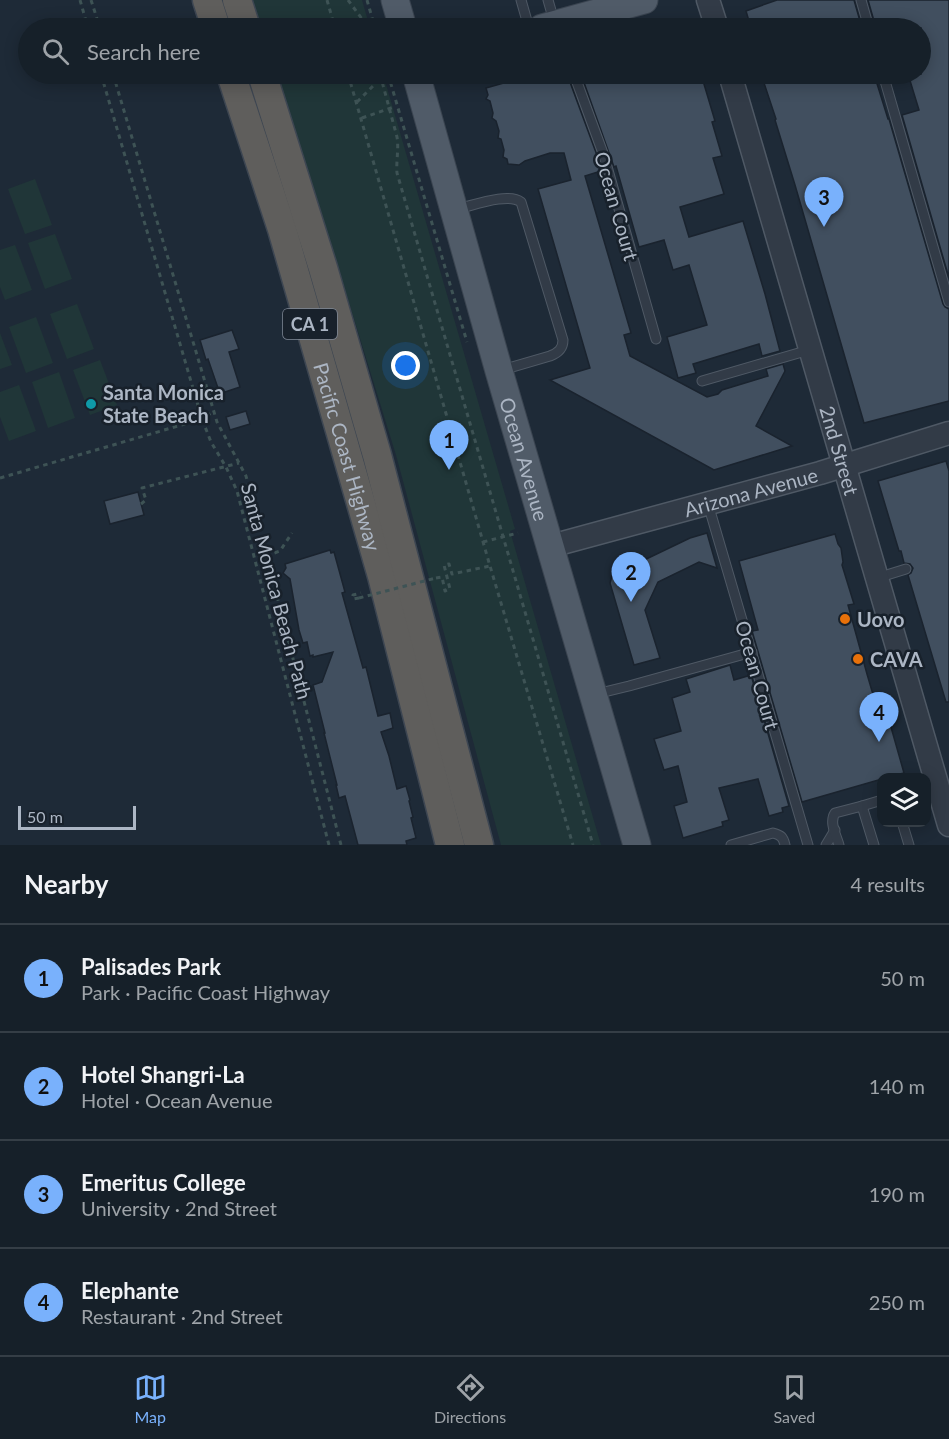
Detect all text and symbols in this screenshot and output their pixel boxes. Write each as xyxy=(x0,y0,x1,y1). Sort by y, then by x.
search box xyxy=(18,18,931,84)
icon: search xyxy=(39,35,72,68)
text: Search here xyxy=(87,38,200,65)
street label: Ocean Court xyxy=(590,149,644,263)
pin: 3 xyxy=(804,178,844,227)
road number: CA 1 xyxy=(283,309,337,339)
your location xyxy=(391,351,420,380)
street label: Pacific Coast Highway xyxy=(309,360,386,554)
place label: Santa Monica State Beach xyxy=(103,380,224,427)
street label: Ocean Avenue xyxy=(495,394,554,524)
marker: Santa Monica State Beach xyxy=(84,397,98,411)
street label: 2nd Street xyxy=(815,403,864,498)
pin: 1 xyxy=(430,420,468,470)
street label: Arizona Avenue xyxy=(681,462,820,521)
street label: Santa Monica Beach Path xyxy=(237,480,317,702)
pin: 2 xyxy=(612,552,650,602)
place label: Uovo xyxy=(857,607,904,631)
marker: Uovo xyxy=(838,612,852,626)
street label: Ocean Court xyxy=(731,618,785,732)
place label: CAVA xyxy=(870,647,923,671)
marker: CAVA xyxy=(851,652,865,666)
pin: 4 xyxy=(860,692,898,742)
map controls xyxy=(877,773,931,827)
button: layers xyxy=(877,773,931,827)
scale bar xyxy=(18,803,136,830)
text: 50 m xyxy=(27,807,63,826)
text: Nearby xyxy=(24,868,109,900)
text: 4 results xyxy=(850,872,925,896)
text: Palisades Park xyxy=(81,953,221,980)
text: 1 xyxy=(38,966,49,990)
text: 50 m xyxy=(880,966,925,990)
text: Park · Pacific Coast Highway xyxy=(81,980,330,1004)
text: Hotel Shangri-La xyxy=(81,1061,245,1088)
text: 2 xyxy=(38,1074,49,1098)
text: 140 m xyxy=(869,1074,925,1098)
text: Hotel · Ocean Avenue xyxy=(81,1088,273,1112)
text: Emeritus College xyxy=(81,1169,246,1196)
text: 3 xyxy=(38,1182,49,1206)
text: 190 m xyxy=(869,1182,925,1206)
text: University · 2nd Street xyxy=(81,1196,277,1220)
text: Elephante xyxy=(81,1277,179,1304)
text: 4 xyxy=(38,1290,49,1314)
text: 250 m xyxy=(869,1290,925,1314)
text: Restaurant · 2nd Street xyxy=(81,1304,283,1328)
tab: Map xyxy=(134,1371,167,1426)
tab: Directions xyxy=(434,1371,506,1426)
tab: Saved xyxy=(774,1371,815,1426)

